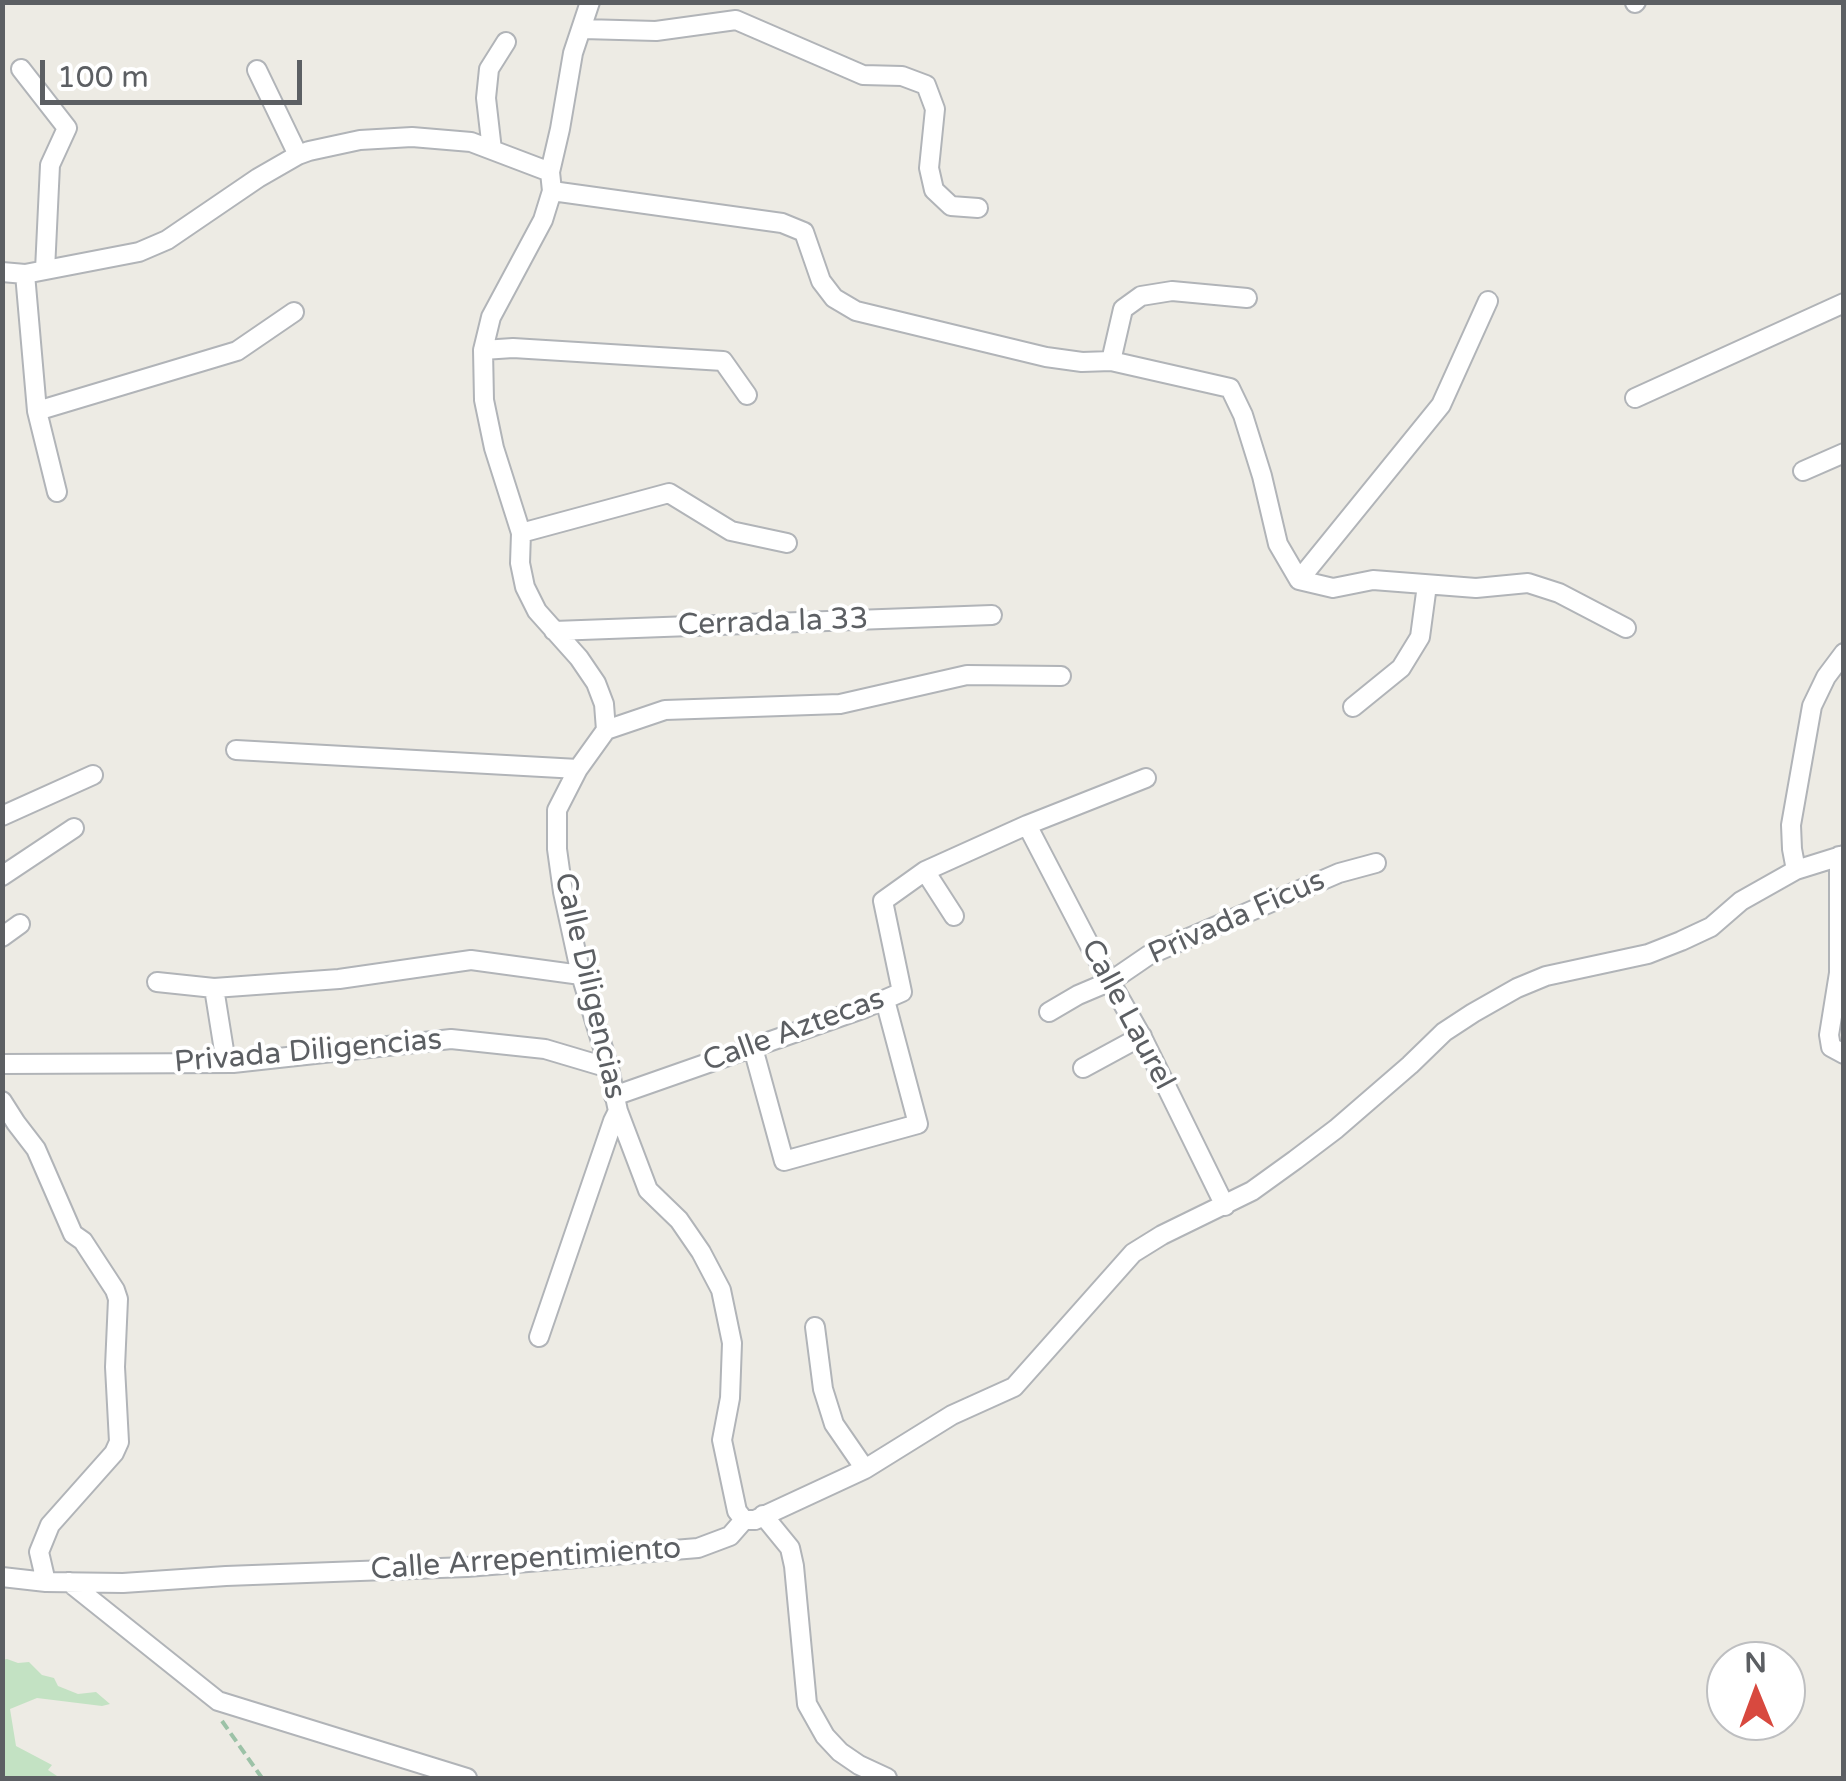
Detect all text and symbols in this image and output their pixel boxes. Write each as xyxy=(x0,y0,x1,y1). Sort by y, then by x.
scale bar xyxy=(45,40,308,102)
text: 100 m xyxy=(57,59,149,96)
street label: Cerrada la 33 xyxy=(677,602,869,644)
street label: Privada Ficus xyxy=(1143,863,1331,973)
street label: Calle Diligencias xyxy=(545,869,633,1103)
street label: Calle Laurel xyxy=(1072,934,1182,1096)
street label: Calle Aztecas xyxy=(698,982,890,1080)
street label: Privada Diligencias xyxy=(173,1022,443,1082)
street label: Calle Arrepentimiento xyxy=(369,1531,683,1589)
north arrow xyxy=(1706,1641,1806,1741)
text: N xyxy=(1744,1646,1767,1680)

